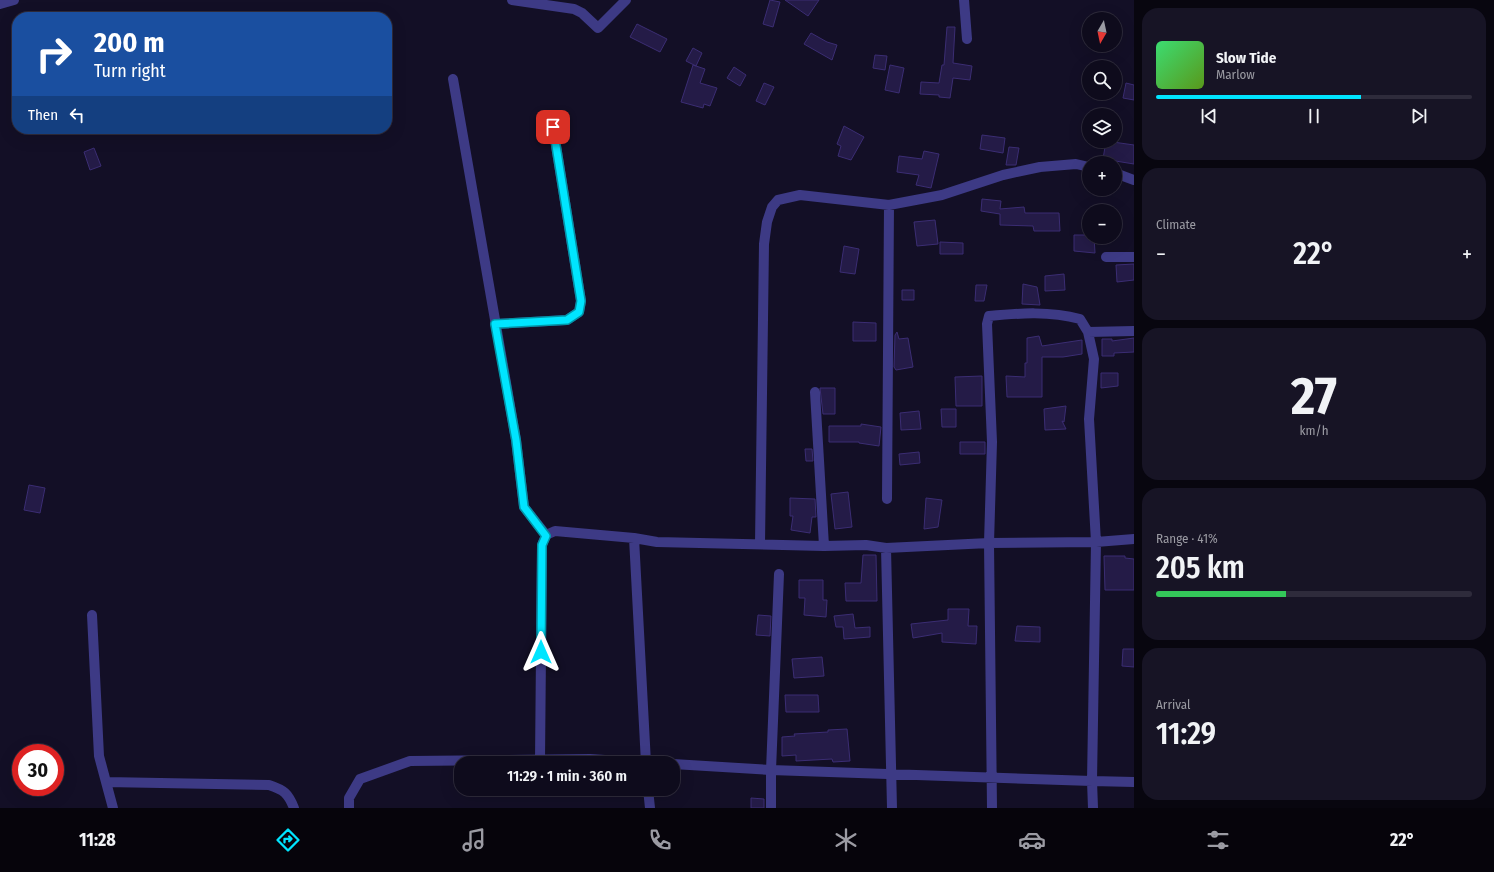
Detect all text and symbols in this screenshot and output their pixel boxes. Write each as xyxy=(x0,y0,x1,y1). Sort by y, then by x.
north arrow xyxy=(1082,12,1122,52)
map controls xyxy=(1082,12,1122,244)
text: 200 m xyxy=(94,26,165,59)
icon: right xyxy=(28,28,80,80)
text: Slow Tide xyxy=(1216,49,1276,67)
text: Turn right xyxy=(94,60,166,82)
button: search xyxy=(1082,60,1122,100)
text: Marlow xyxy=(1216,67,1255,82)
icon: left xyxy=(66,104,88,126)
icon: previous xyxy=(1198,105,1220,127)
icon: pause xyxy=(1303,105,1325,127)
icon: next xyxy=(1408,105,1430,127)
text: Then xyxy=(28,106,58,124)
button: layers xyxy=(1082,108,1122,148)
pin xyxy=(536,110,570,144)
icon: arrive xyxy=(542,116,564,138)
button: + xyxy=(1082,156,1122,196)
button: − xyxy=(1082,204,1122,244)
text: Climate xyxy=(1156,217,1196,232)
text: 22° xyxy=(1293,236,1335,272)
text: − xyxy=(1156,241,1166,268)
text: + xyxy=(1462,241,1472,268)
text: 27 xyxy=(1291,365,1337,428)
text: km/h xyxy=(1300,423,1329,438)
text: Range · 41% xyxy=(1156,531,1218,546)
text: 205 km xyxy=(1156,550,1245,586)
position arrow xyxy=(520,631,562,673)
text: Arrival xyxy=(1156,697,1190,712)
text: 11:29 xyxy=(1156,716,1216,752)
speed limit sign: 30 xyxy=(12,744,64,796)
text: 11:29 · 1 min · 360 m xyxy=(507,767,627,785)
icon: directions xyxy=(274,826,302,854)
icon: music xyxy=(460,826,488,854)
icon: phone xyxy=(646,826,674,854)
icon: climate xyxy=(832,826,860,854)
icon: car xyxy=(1018,826,1046,854)
icon: filters xyxy=(1204,826,1232,854)
text: 11:28 xyxy=(79,829,116,851)
text: 22° xyxy=(1390,829,1415,851)

